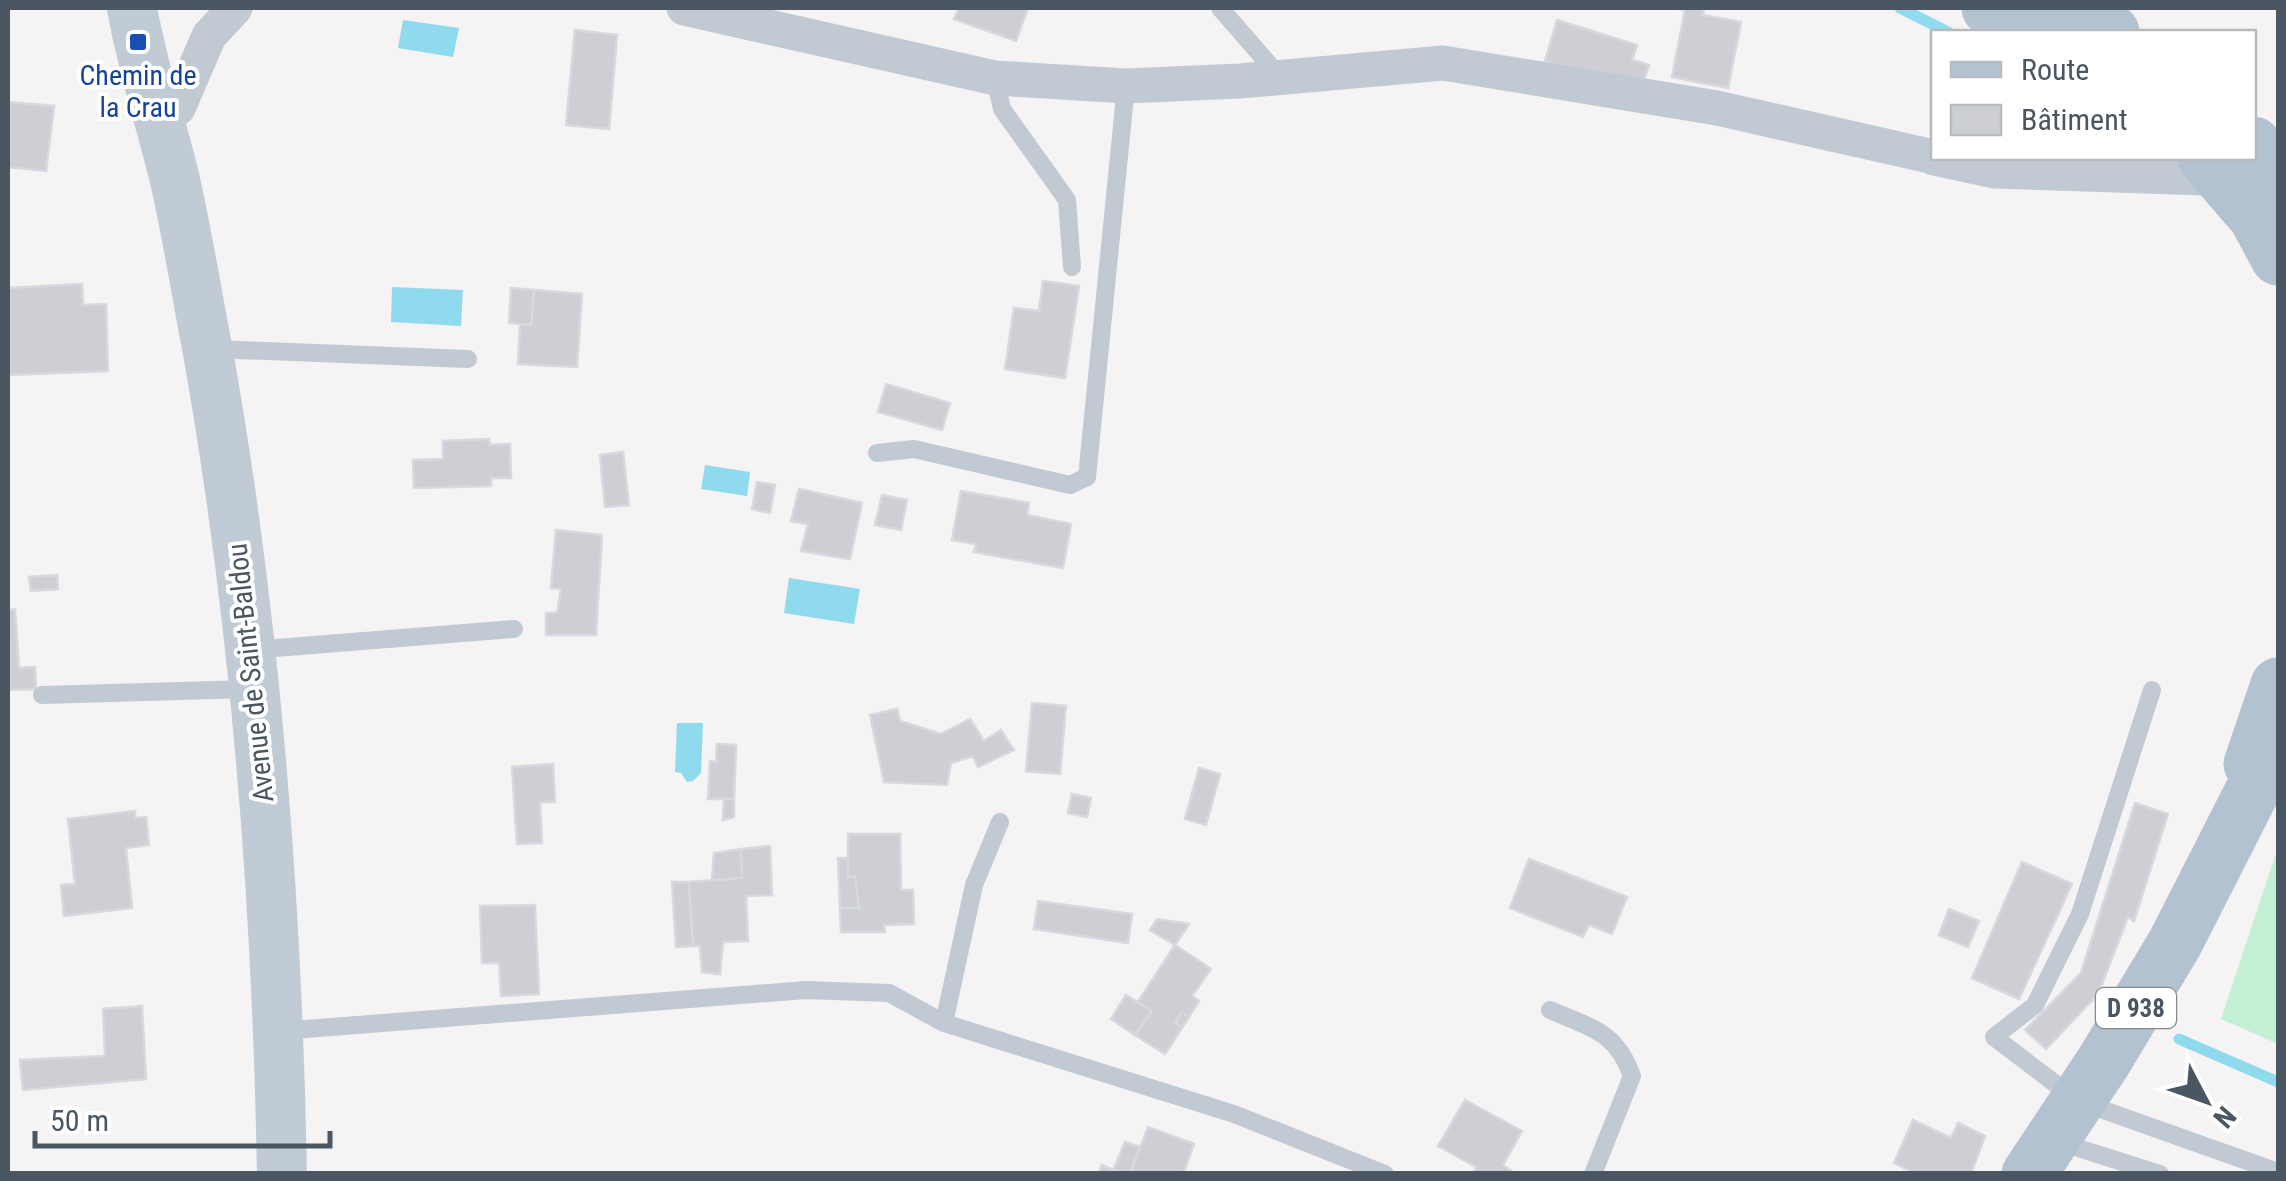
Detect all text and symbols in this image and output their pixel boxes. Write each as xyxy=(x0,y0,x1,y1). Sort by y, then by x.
legend xyxy=(1931,30,2256,160)
marker: Chemin de la Crau xyxy=(127,31,149,53)
text: Route xyxy=(2021,52,2089,87)
place label: Chemin de la Crau xyxy=(79,59,197,124)
text: Bâtiment xyxy=(2021,102,2128,137)
street label: Avenue de Saint-Baldou xyxy=(220,542,281,804)
road number: D 938 xyxy=(2096,988,2176,1028)
north arrow xyxy=(2156,1051,2256,1151)
scale bar xyxy=(35,1086,330,1148)
text: N xyxy=(2206,1100,2243,1134)
text: 50 m xyxy=(50,1103,109,1138)

